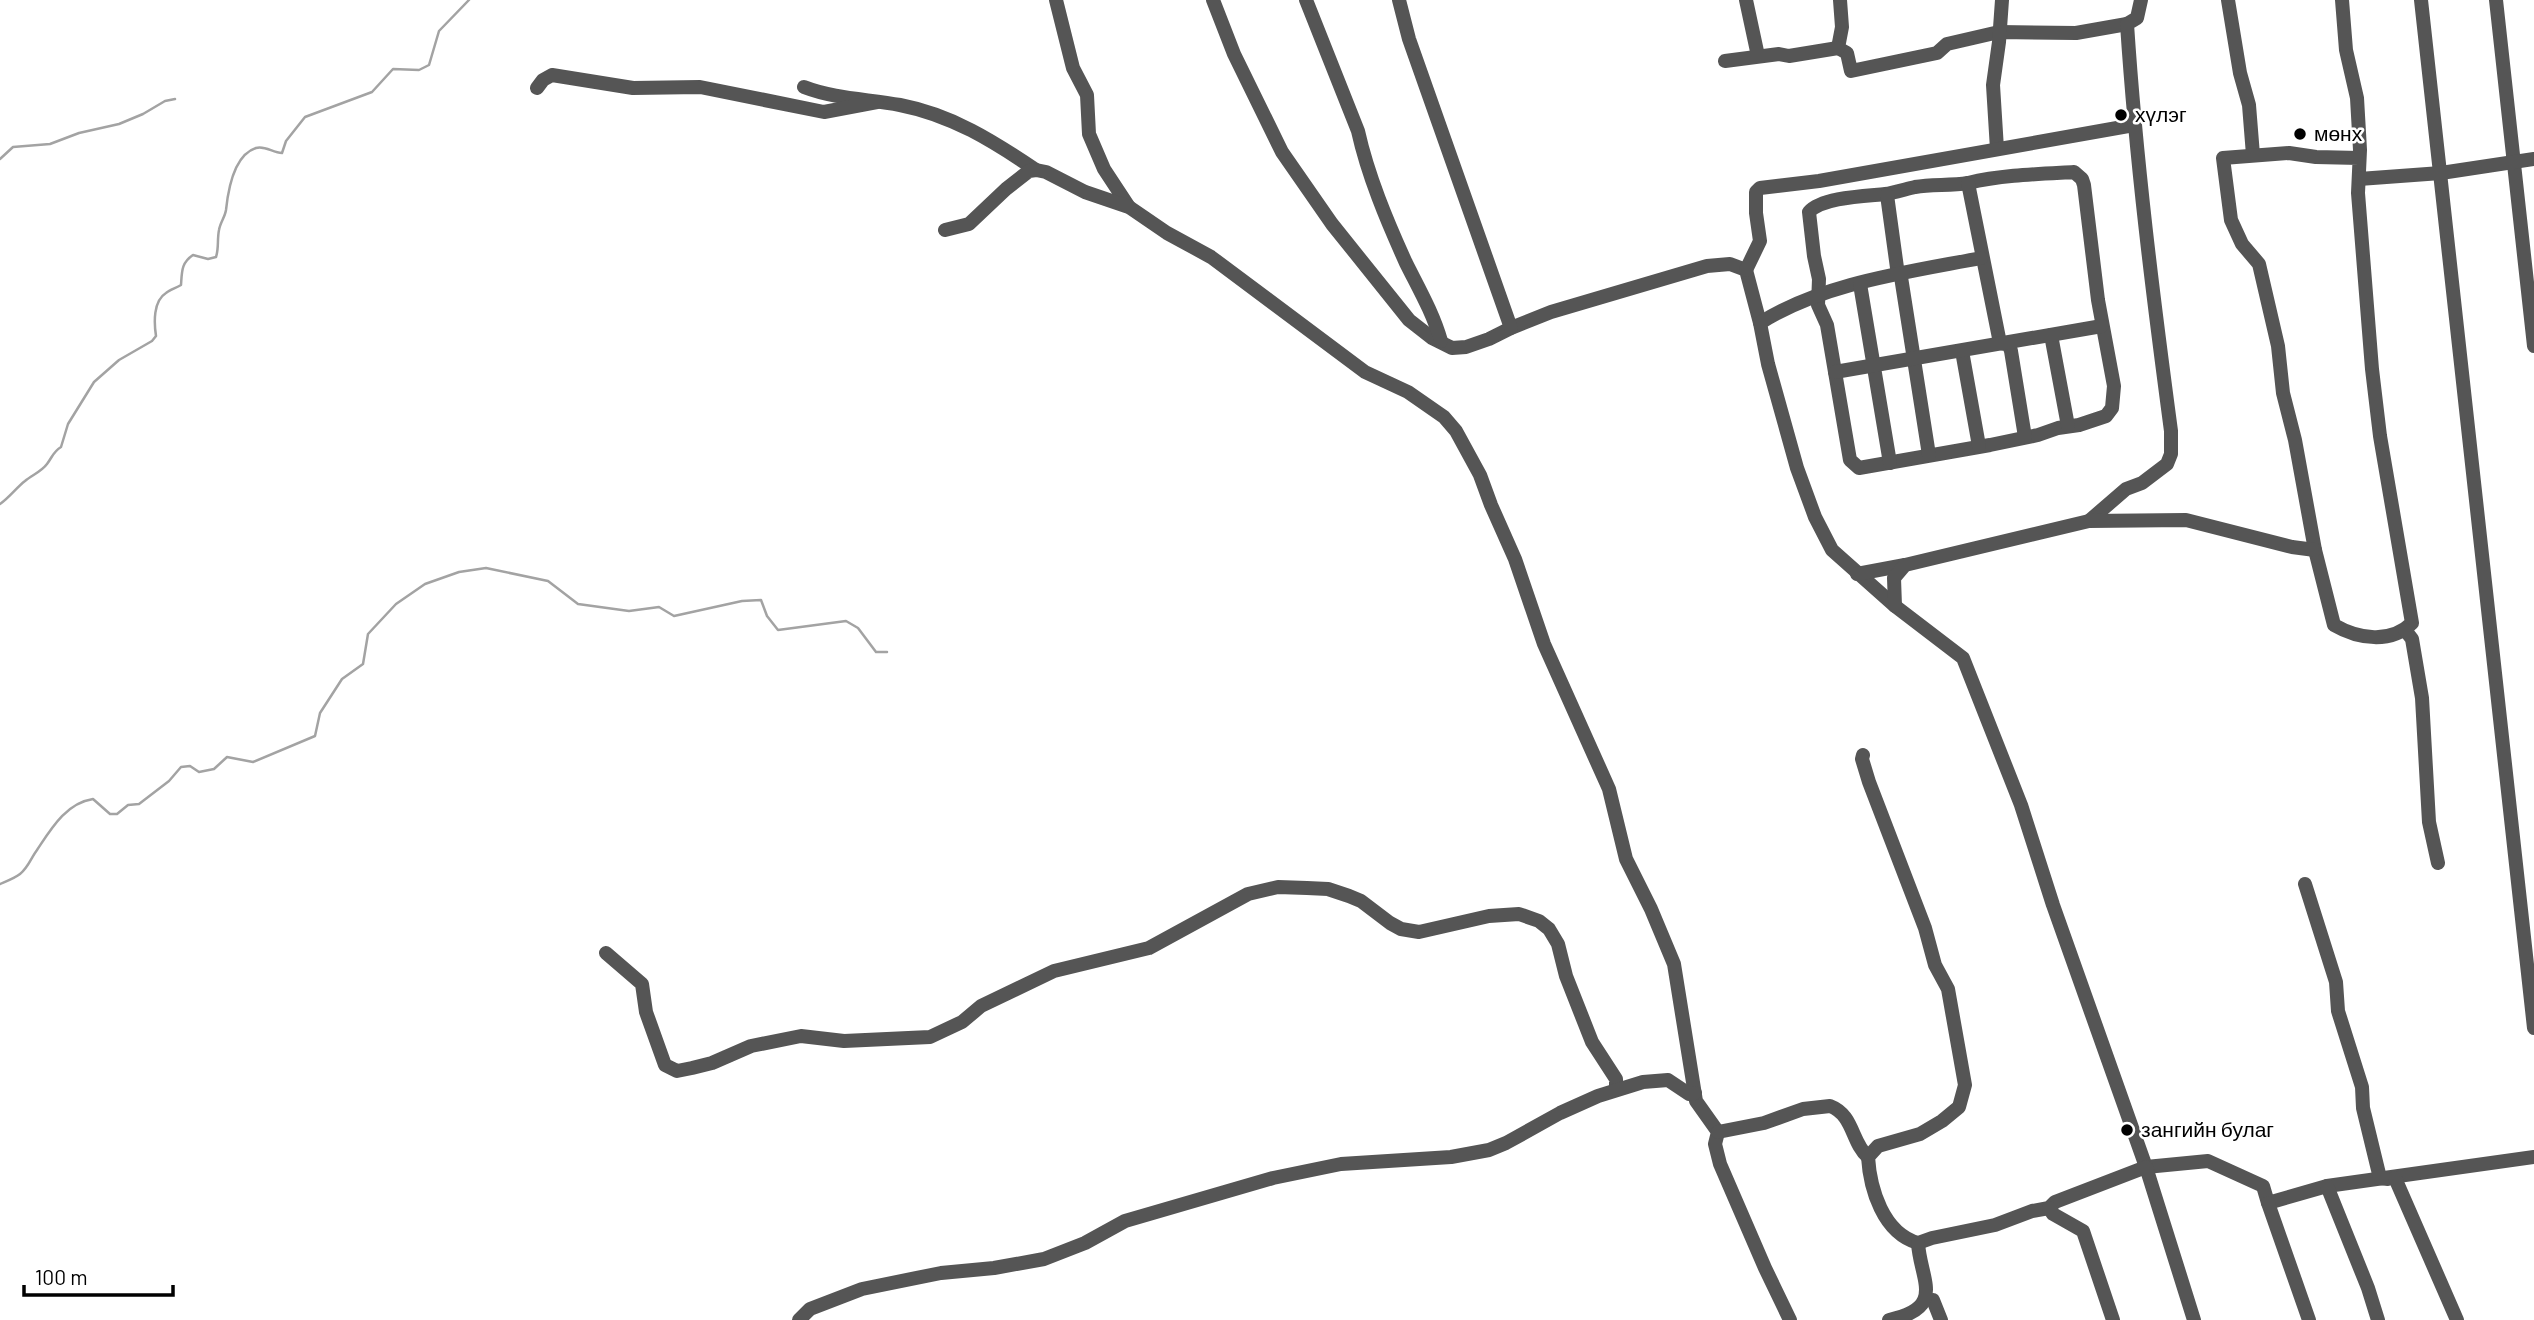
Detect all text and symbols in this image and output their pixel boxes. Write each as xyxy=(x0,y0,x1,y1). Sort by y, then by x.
place label: хүлэг xyxy=(2135,101,2187,126)
marker: хүлэг xyxy=(2113,107,2129,123)
place label: мөнх xyxy=(2314,120,2363,145)
marker: мөнх xyxy=(2292,126,2308,142)
place label: зангийн булаг xyxy=(2141,1116,2274,1141)
marker: зангийн булаг xyxy=(2119,1122,2135,1138)
scale bar xyxy=(24,1254,173,1298)
text: 100 m xyxy=(35,1264,88,1289)

